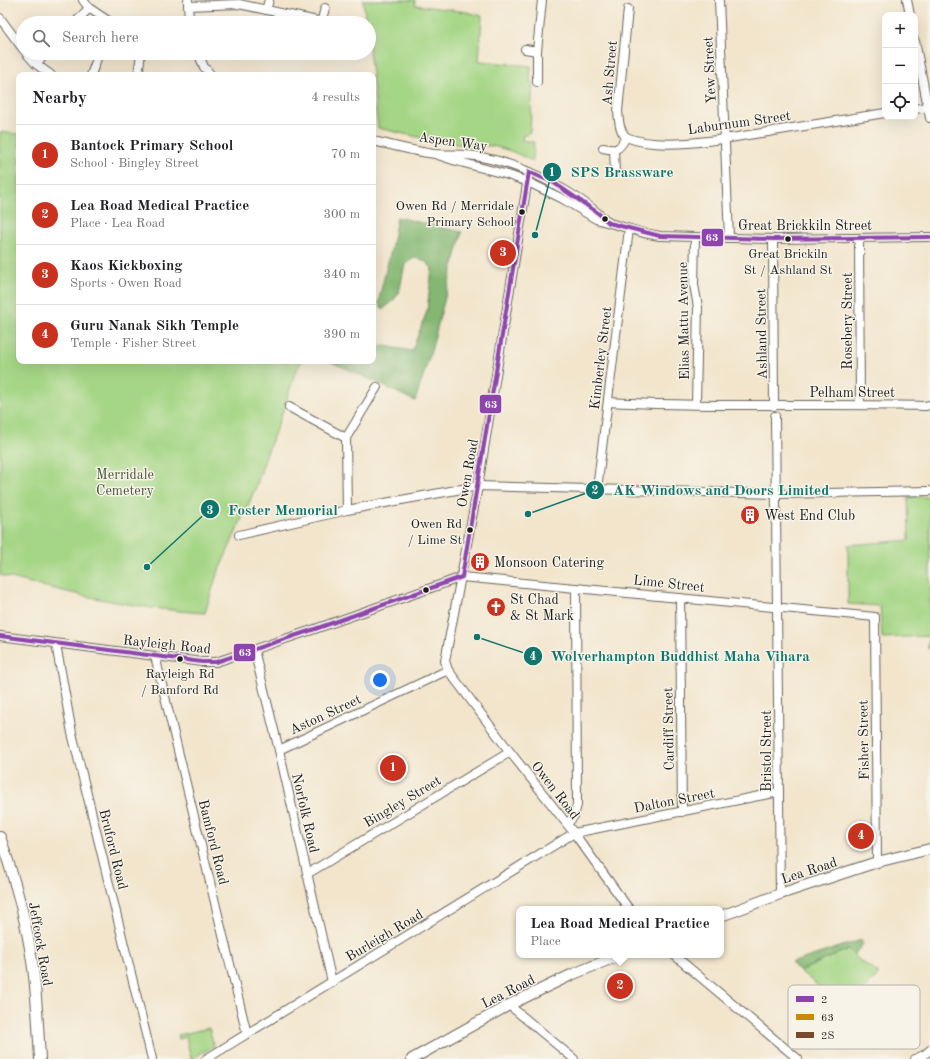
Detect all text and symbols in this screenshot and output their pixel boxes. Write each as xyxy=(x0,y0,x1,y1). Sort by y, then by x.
map controls xyxy=(882,12,918,120)
button: + xyxy=(882,12,918,48)
search box xyxy=(16,16,376,60)
icon: search xyxy=(30,27,52,49)
text: Search here xyxy=(62,31,139,46)
street label: Yew Street xyxy=(701,36,719,104)
street label: Ash Street xyxy=(600,40,620,106)
button: − xyxy=(882,48,918,84)
button: locate xyxy=(882,84,918,120)
text: Nearby xyxy=(32,90,87,107)
text: 4 results xyxy=(311,91,360,104)
street label: Laburnum Street xyxy=(687,109,792,137)
street label: Aspen Way xyxy=(417,130,489,154)
text: Bantock Primary School xyxy=(70,139,233,154)
text: 1 xyxy=(41,148,49,161)
text: 70 m xyxy=(331,148,360,161)
text: School · Bingley Street xyxy=(70,157,199,170)
callout: SPS Brassware xyxy=(542,158,681,185)
text: SPS Brassware xyxy=(570,166,674,181)
text: 1 xyxy=(549,167,555,179)
text: Lea Road Medical Practice xyxy=(70,199,249,214)
place label: Owen Rd / Merridale Primary School xyxy=(396,200,514,229)
marker: Owen Rd / Merridale Primary School xyxy=(517,207,527,217)
text: 2 xyxy=(41,208,49,221)
text: 300 m xyxy=(323,208,360,221)
unlabelled marker xyxy=(600,214,610,224)
text: Place · Lea Road xyxy=(70,217,165,230)
street label: Great Brickkiln Street xyxy=(738,219,872,233)
line badge: 63 xyxy=(701,228,724,247)
text: 63 xyxy=(706,233,718,244)
marker: Great Brickiln St / Ashland St xyxy=(783,234,793,244)
pin: 3 xyxy=(490,238,516,268)
place label: Great Brickiln St / Ashland St xyxy=(744,248,833,277)
text: Kaos Kickboxing xyxy=(70,259,183,274)
street label: Elias Mattu Avenue xyxy=(676,262,692,380)
text: 3 xyxy=(41,268,49,281)
text: 340 m xyxy=(323,268,360,281)
street label: Rosebery Street xyxy=(841,272,855,370)
text: Sports · Owen Road xyxy=(70,277,182,290)
street label: Ashland Street xyxy=(754,288,770,380)
street label: Kimberley Street xyxy=(588,306,614,410)
text: Guru Nanak Sikh Temple xyxy=(70,319,239,334)
text: 4 xyxy=(41,328,49,341)
text: 390 m xyxy=(323,328,360,341)
text: Temple · Fisher Street xyxy=(70,337,196,350)
street label: Pelham Street xyxy=(809,386,895,400)
line badge: 63 xyxy=(479,394,502,414)
text: 63 xyxy=(485,400,497,411)
street label: Owen Road xyxy=(455,438,481,508)
park label: Merridale Cemetery xyxy=(96,468,155,498)
callout: AK Windows and Doors Limited xyxy=(585,476,838,503)
text: AK Windows and Doors Limited xyxy=(613,484,829,499)
text: 2 xyxy=(592,485,599,497)
callout: Foster Memorial xyxy=(200,496,346,523)
text: Foster Memorial xyxy=(228,504,338,519)
building icon: West End Club xyxy=(739,504,761,526)
text: 3 xyxy=(207,505,214,517)
place label: West End Club xyxy=(764,509,855,523)
place label: Owen Rd / Lime St xyxy=(408,518,462,547)
marker: Owen Rd / Lime St xyxy=(465,525,475,535)
building icon: Monsoon Catering xyxy=(469,551,491,573)
place label: Monsoon Catering xyxy=(494,556,604,570)
street label: Lime Street xyxy=(632,573,705,595)
unlabelled marker xyxy=(421,585,431,595)
place label: St Chad & St Mark xyxy=(510,593,574,623)
church icon: St Chad & St Mark xyxy=(485,596,507,618)
street label: Rayleigh Road xyxy=(122,633,212,657)
callout: Wolverhampton Buddhist Maha Vihara xyxy=(523,642,818,669)
line badge: 63 xyxy=(233,643,256,662)
text: 63 xyxy=(239,648,251,659)
text: Wolverhampton Buddhist Maha Vihara xyxy=(550,650,810,665)
text: 4 xyxy=(530,651,537,663)
marker: Rayleigh Rd / Bamford Rd xyxy=(175,654,185,664)
place label: Rayleigh Rd / Bamford Rd xyxy=(141,668,219,697)
your location xyxy=(370,670,390,690)
street label: Cardiff Street xyxy=(661,687,677,771)
street label: Aston Street xyxy=(287,692,363,738)
street label: Fisher Street xyxy=(856,700,872,780)
street label: Bristol Street xyxy=(760,710,774,792)
pin: 1 xyxy=(380,753,406,783)
street label: Owen Road xyxy=(528,759,582,822)
street label: Norfolk Road xyxy=(289,772,321,854)
street label: Bingley Street xyxy=(362,773,444,830)
street label: Dalton Street xyxy=(633,786,716,816)
street label: Bamford Road xyxy=(196,798,230,886)
street label: Bruford Road xyxy=(96,807,130,891)
pin: 4 xyxy=(848,821,874,851)
street label: Lea Road xyxy=(780,855,839,887)
street label: Jeffcock Road xyxy=(26,901,54,987)
popup xyxy=(516,906,724,958)
street label: Burleigh Road xyxy=(344,907,425,964)
text: Lea Road Medical Practice xyxy=(530,917,710,932)
text: Place xyxy=(530,935,561,948)
pin: 2 xyxy=(607,971,633,1001)
street label: Lea Road xyxy=(479,973,537,1011)
legend xyxy=(788,985,920,1049)
text: 2 xyxy=(821,995,827,1006)
text: 63 xyxy=(821,1013,834,1024)
text: 2S xyxy=(821,1031,834,1042)

